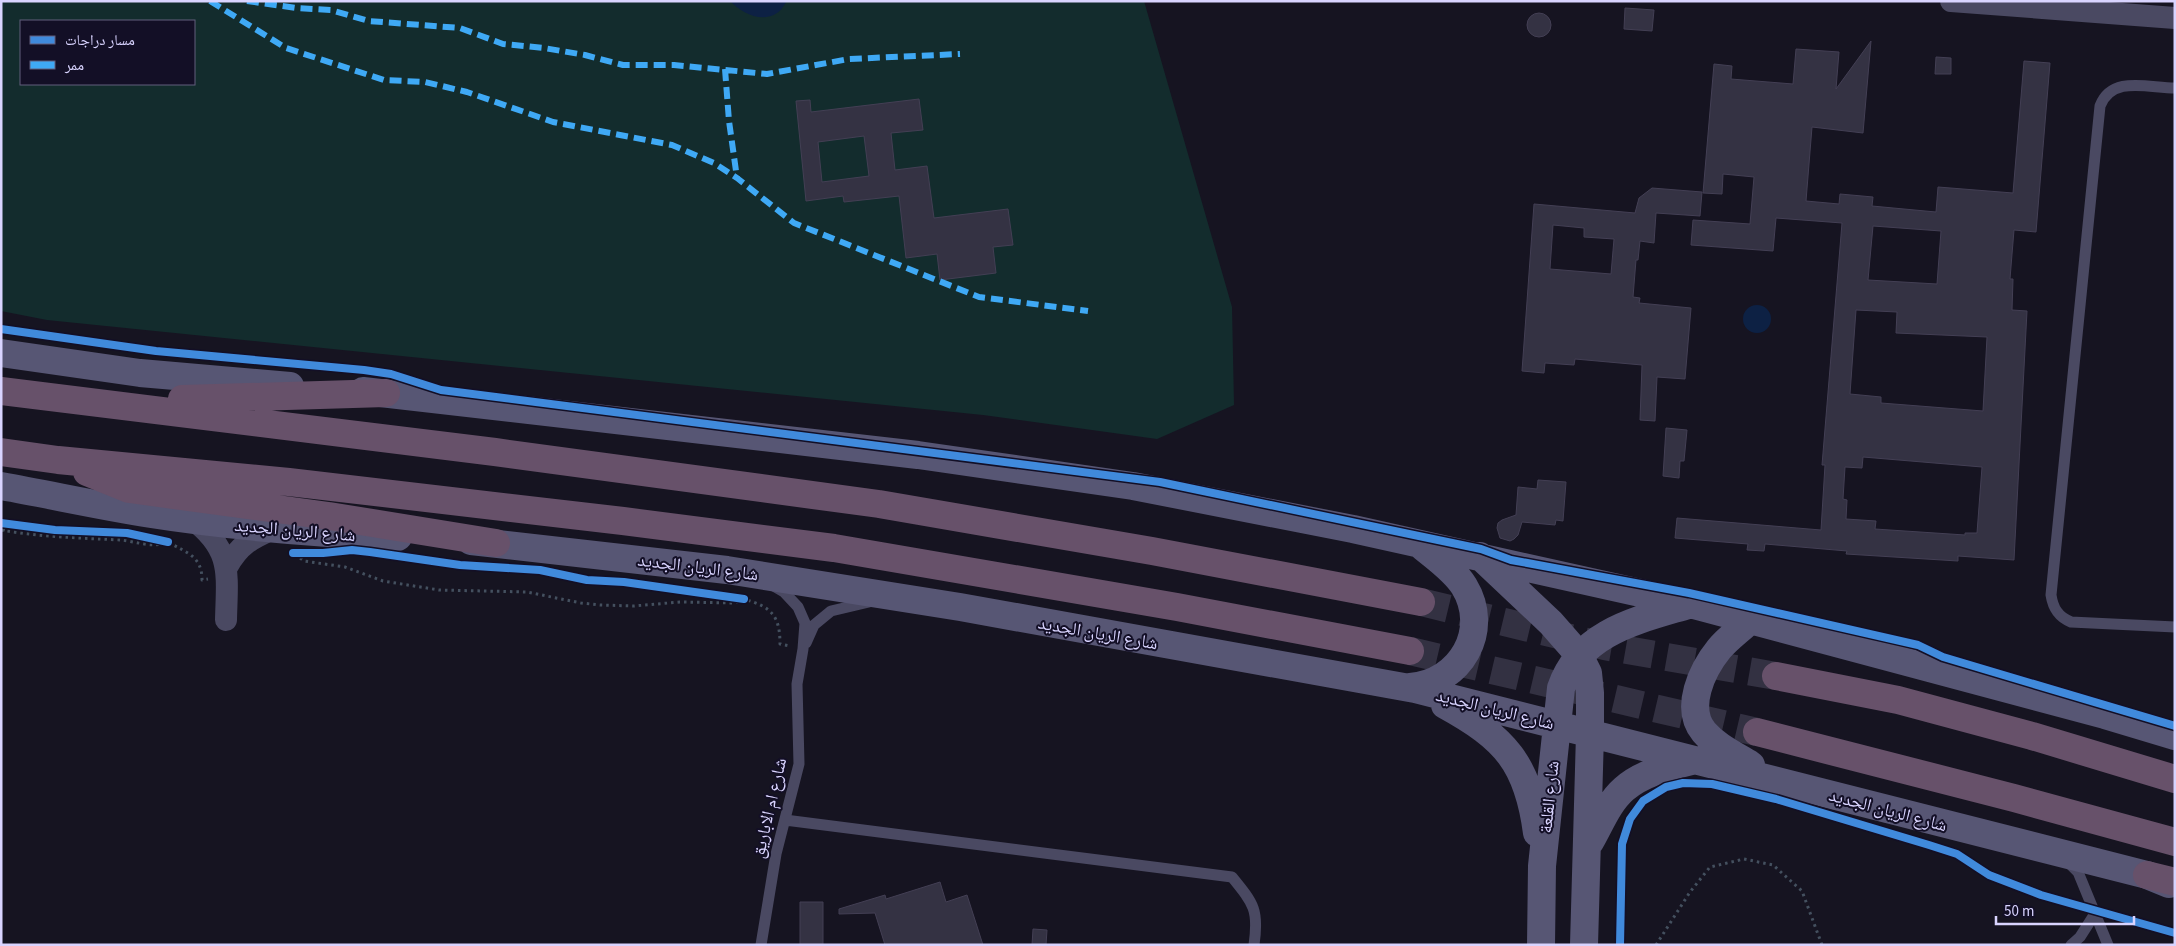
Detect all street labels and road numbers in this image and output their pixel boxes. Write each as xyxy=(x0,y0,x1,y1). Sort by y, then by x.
street label: شارع الريان الجديد xyxy=(233,513,357,548)
street label: شارع الريان الجديد xyxy=(636,548,760,587)
street label: شارع الريان الجديد xyxy=(1036,611,1160,656)
street label: شارع الريان الجديد xyxy=(1433,683,1557,736)
street label: شارع ام الاباريق xyxy=(746,755,793,861)
street label: شارع القلعة xyxy=(1533,759,1566,835)
street label: شارع الريان الجديد xyxy=(1826,783,1950,838)

